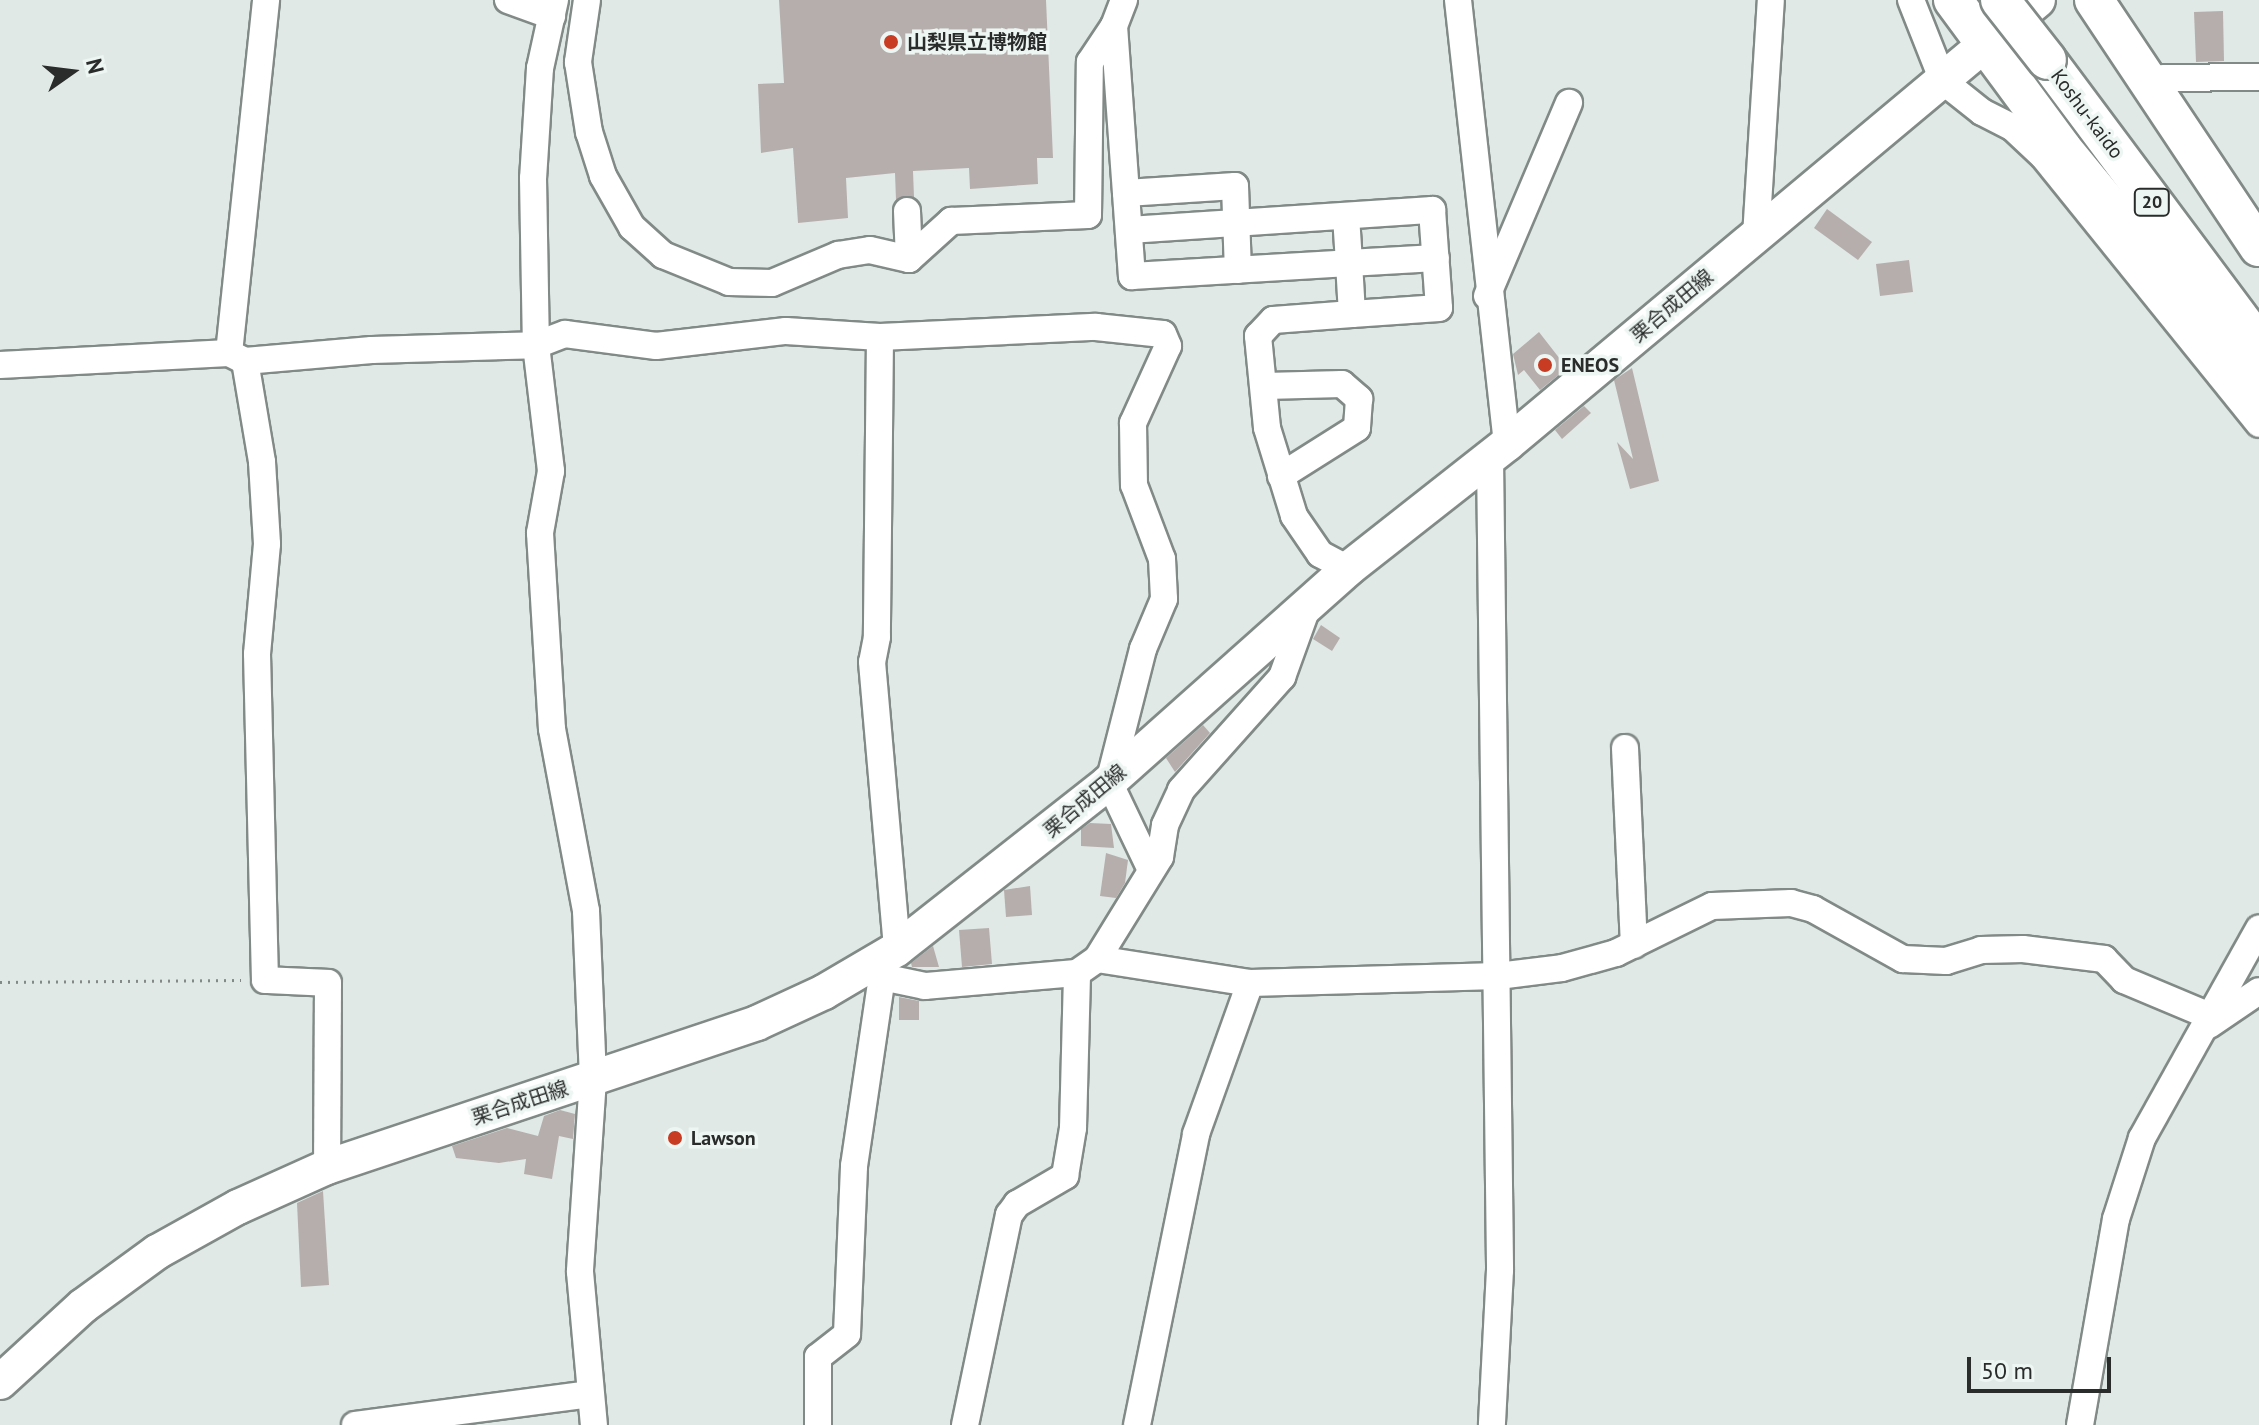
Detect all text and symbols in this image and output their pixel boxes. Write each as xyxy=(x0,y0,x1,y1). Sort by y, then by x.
place label: 山梨県立博物館 xyxy=(907,30,1047,54)
north arrow xyxy=(32,32,112,112)
marker: 山梨県立博物館 xyxy=(882,33,900,51)
text: N xyxy=(80,56,111,77)
street label: Koshu-kaido xyxy=(2046,65,2128,163)
road number: 20 xyxy=(2132,188,2172,216)
street label: 栗合成田線 xyxy=(1626,265,1718,347)
place label: ENEOS xyxy=(1561,353,1619,377)
marker: ENEOS xyxy=(1536,356,1554,374)
street label: 栗合成田線 xyxy=(1039,760,1131,842)
street label: 栗合成田線 xyxy=(469,1076,571,1130)
place label: Lawson xyxy=(691,1126,756,1150)
marker: Lawson xyxy=(666,1129,684,1147)
scale bar xyxy=(1971,1341,2115,1391)
text: 50 m xyxy=(1981,1355,2033,1386)

